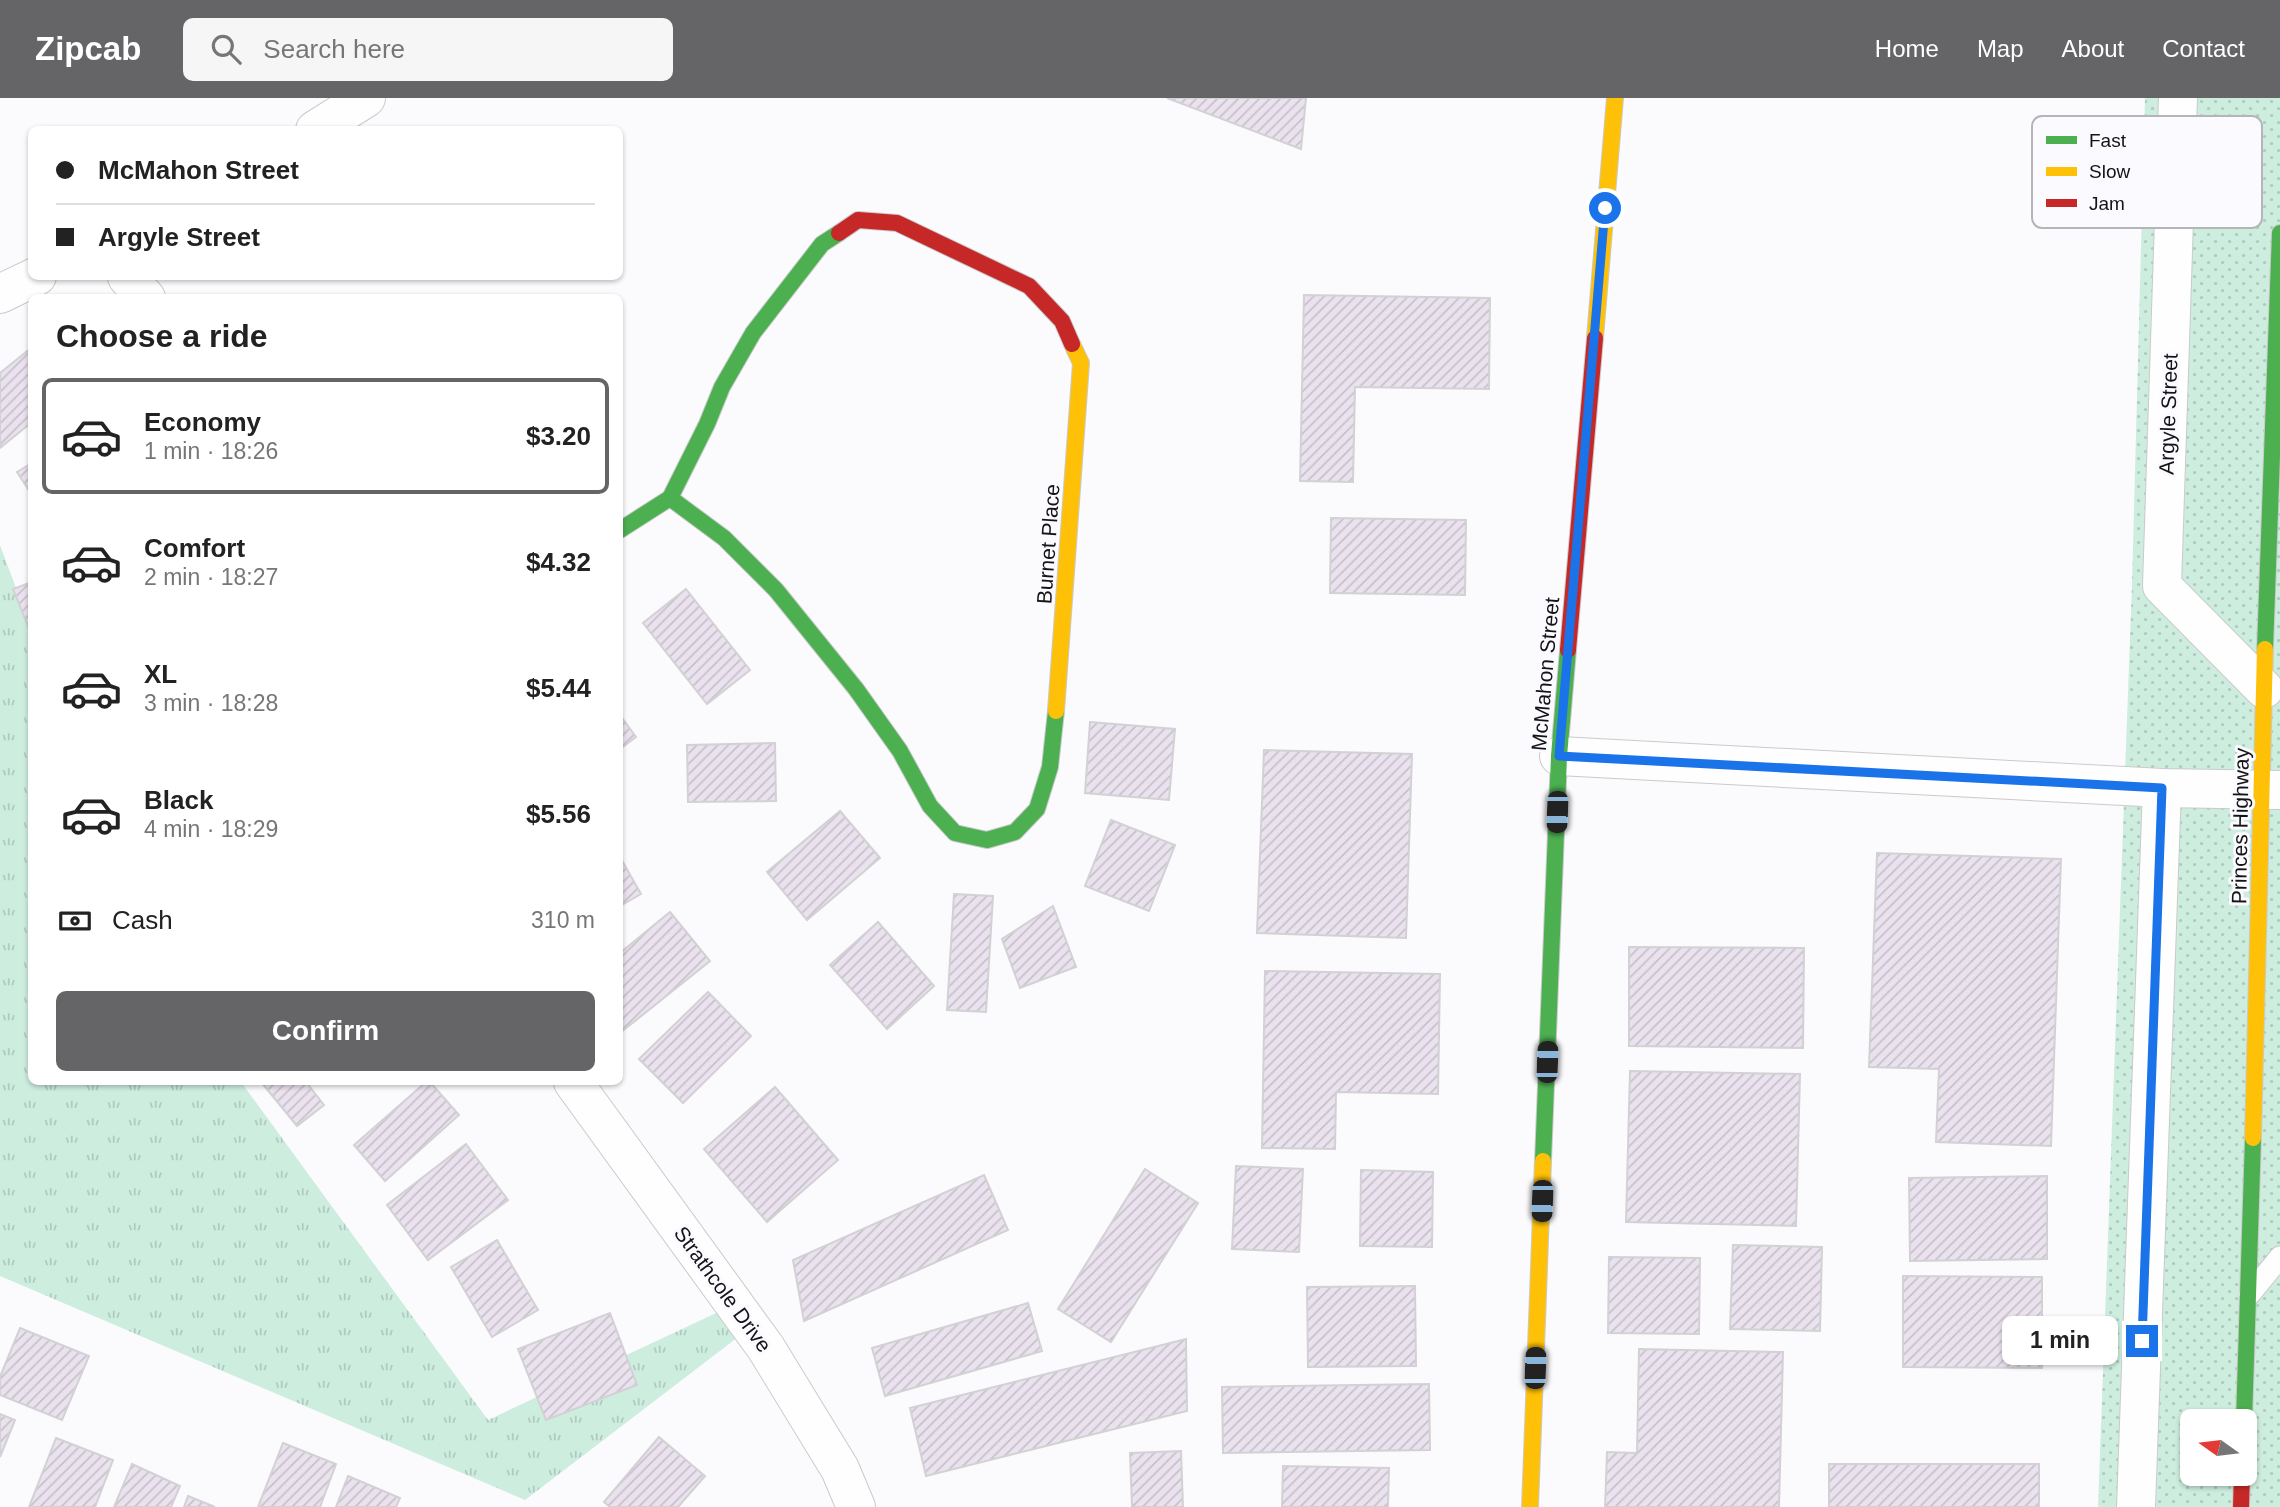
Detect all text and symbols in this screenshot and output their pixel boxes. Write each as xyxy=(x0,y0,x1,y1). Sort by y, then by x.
search box xyxy=(183,18,673,81)
text: Zipcab xyxy=(35,30,141,67)
icon: search xyxy=(207,30,245,68)
text: Search here xyxy=(263,34,405,64)
text: Home xyxy=(1875,35,1939,62)
text: Map xyxy=(1977,35,2024,62)
text: About xyxy=(2062,35,2124,62)
text: Contact xyxy=(2162,35,2245,62)
legend xyxy=(2032,116,2262,228)
text: Fast xyxy=(2089,130,2127,151)
text: McMahon Street xyxy=(98,155,299,185)
text: Slow xyxy=(2089,161,2130,182)
route start xyxy=(1589,192,1621,224)
text: Jam xyxy=(2089,193,2125,214)
text: Argyle Street xyxy=(98,222,260,252)
text: Choose a ride xyxy=(56,318,268,354)
street label: Argyle Street xyxy=(2154,353,2182,475)
icon: car xyxy=(60,405,123,468)
text: Economy xyxy=(144,407,261,437)
text: $3.20 xyxy=(526,421,591,451)
text: 1 min · 18:26 xyxy=(144,438,278,464)
street label: Burnet Place xyxy=(1032,483,1064,605)
icon: car xyxy=(60,531,123,594)
text: Comfort xyxy=(144,533,245,563)
text: $4.32 xyxy=(526,547,591,577)
text: 2 min · 18:27 xyxy=(144,564,278,590)
street label: McMahon Street xyxy=(1527,596,1563,752)
icon: car xyxy=(60,657,123,720)
text: XL xyxy=(144,659,177,689)
text: $5.44 xyxy=(526,673,591,703)
text: 3 min · 18:28 xyxy=(144,690,278,716)
street label: Princes Highway xyxy=(2227,747,2253,904)
icon: car xyxy=(60,783,123,846)
text: Black xyxy=(144,785,213,815)
car xyxy=(1546,791,1569,833)
text: $5.56 xyxy=(526,799,591,829)
text: 4 min · 18:29 xyxy=(144,816,278,842)
icon: cash xyxy=(56,902,94,940)
text: Cash xyxy=(112,905,173,935)
text: 310 m xyxy=(531,907,595,933)
button: Confirm xyxy=(56,991,595,1071)
car xyxy=(1536,1041,1559,1083)
car xyxy=(1531,1180,1554,1222)
street label: Strathcole Drive xyxy=(670,1222,776,1356)
callout: 1 min xyxy=(2002,1316,2118,1366)
route end xyxy=(2126,1325,2158,1357)
text: 1 min xyxy=(2030,1327,2090,1353)
car xyxy=(1524,1347,1547,1389)
north arrow xyxy=(2180,1409,2258,1486)
map controls xyxy=(2180,1409,2257,1486)

